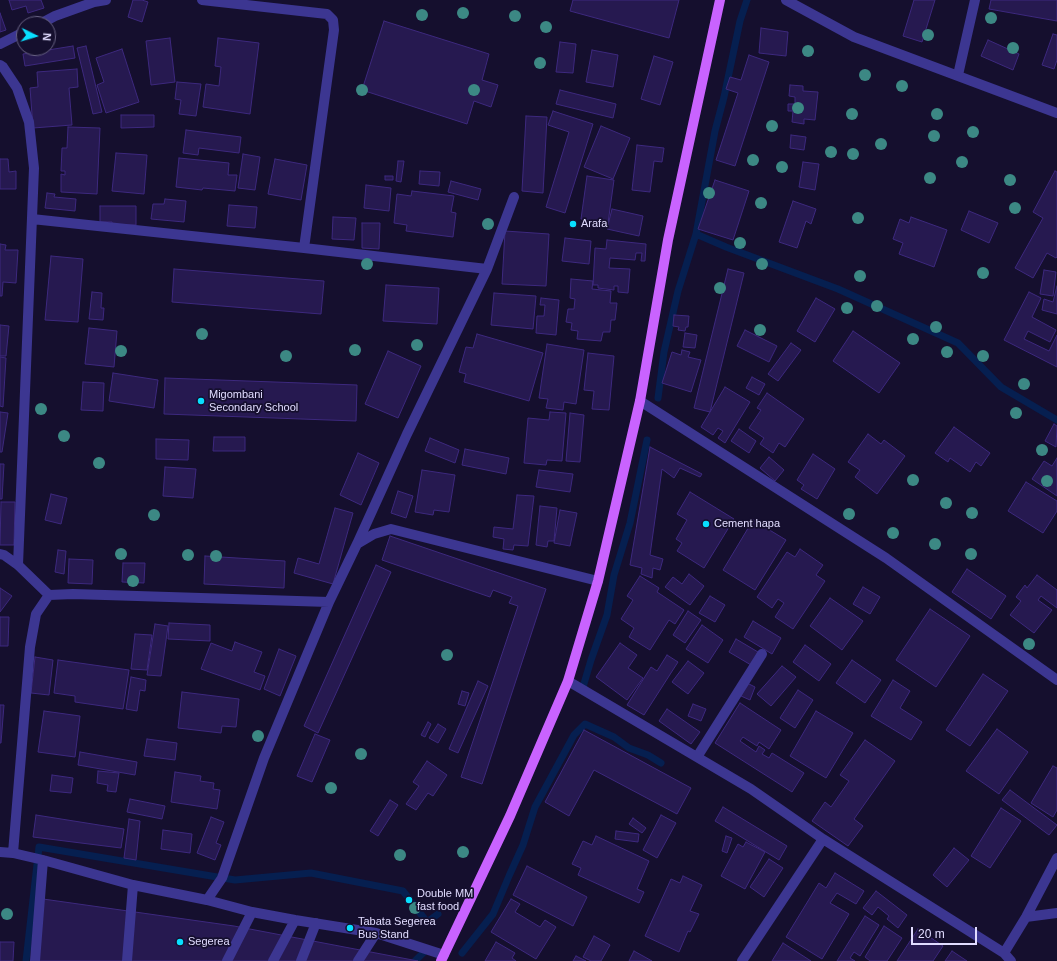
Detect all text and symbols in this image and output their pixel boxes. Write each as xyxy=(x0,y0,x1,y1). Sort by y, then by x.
north arrow xyxy=(16,16,56,56)
text: N xyxy=(41,32,53,41)
place label: Arafa xyxy=(581,217,607,231)
marker: Arafa xyxy=(568,219,578,229)
place label: Migombani Secondary School xyxy=(209,388,298,414)
marker: Migombani Secondary School xyxy=(196,396,206,406)
place label: Cement hapa xyxy=(714,517,780,531)
marker: Cement hapa xyxy=(701,519,711,529)
place label: Double MM fast food xyxy=(417,887,473,913)
marker: Double MM fast food xyxy=(404,895,414,905)
place label: Tabata Segerea Bus Stand xyxy=(358,915,436,941)
scale bar xyxy=(913,919,979,945)
marker: Tabata Segerea Bus Stand xyxy=(345,923,355,933)
text: 20 m xyxy=(918,927,945,941)
place label: Segerea xyxy=(188,935,230,949)
marker: Segerea xyxy=(175,937,185,947)

